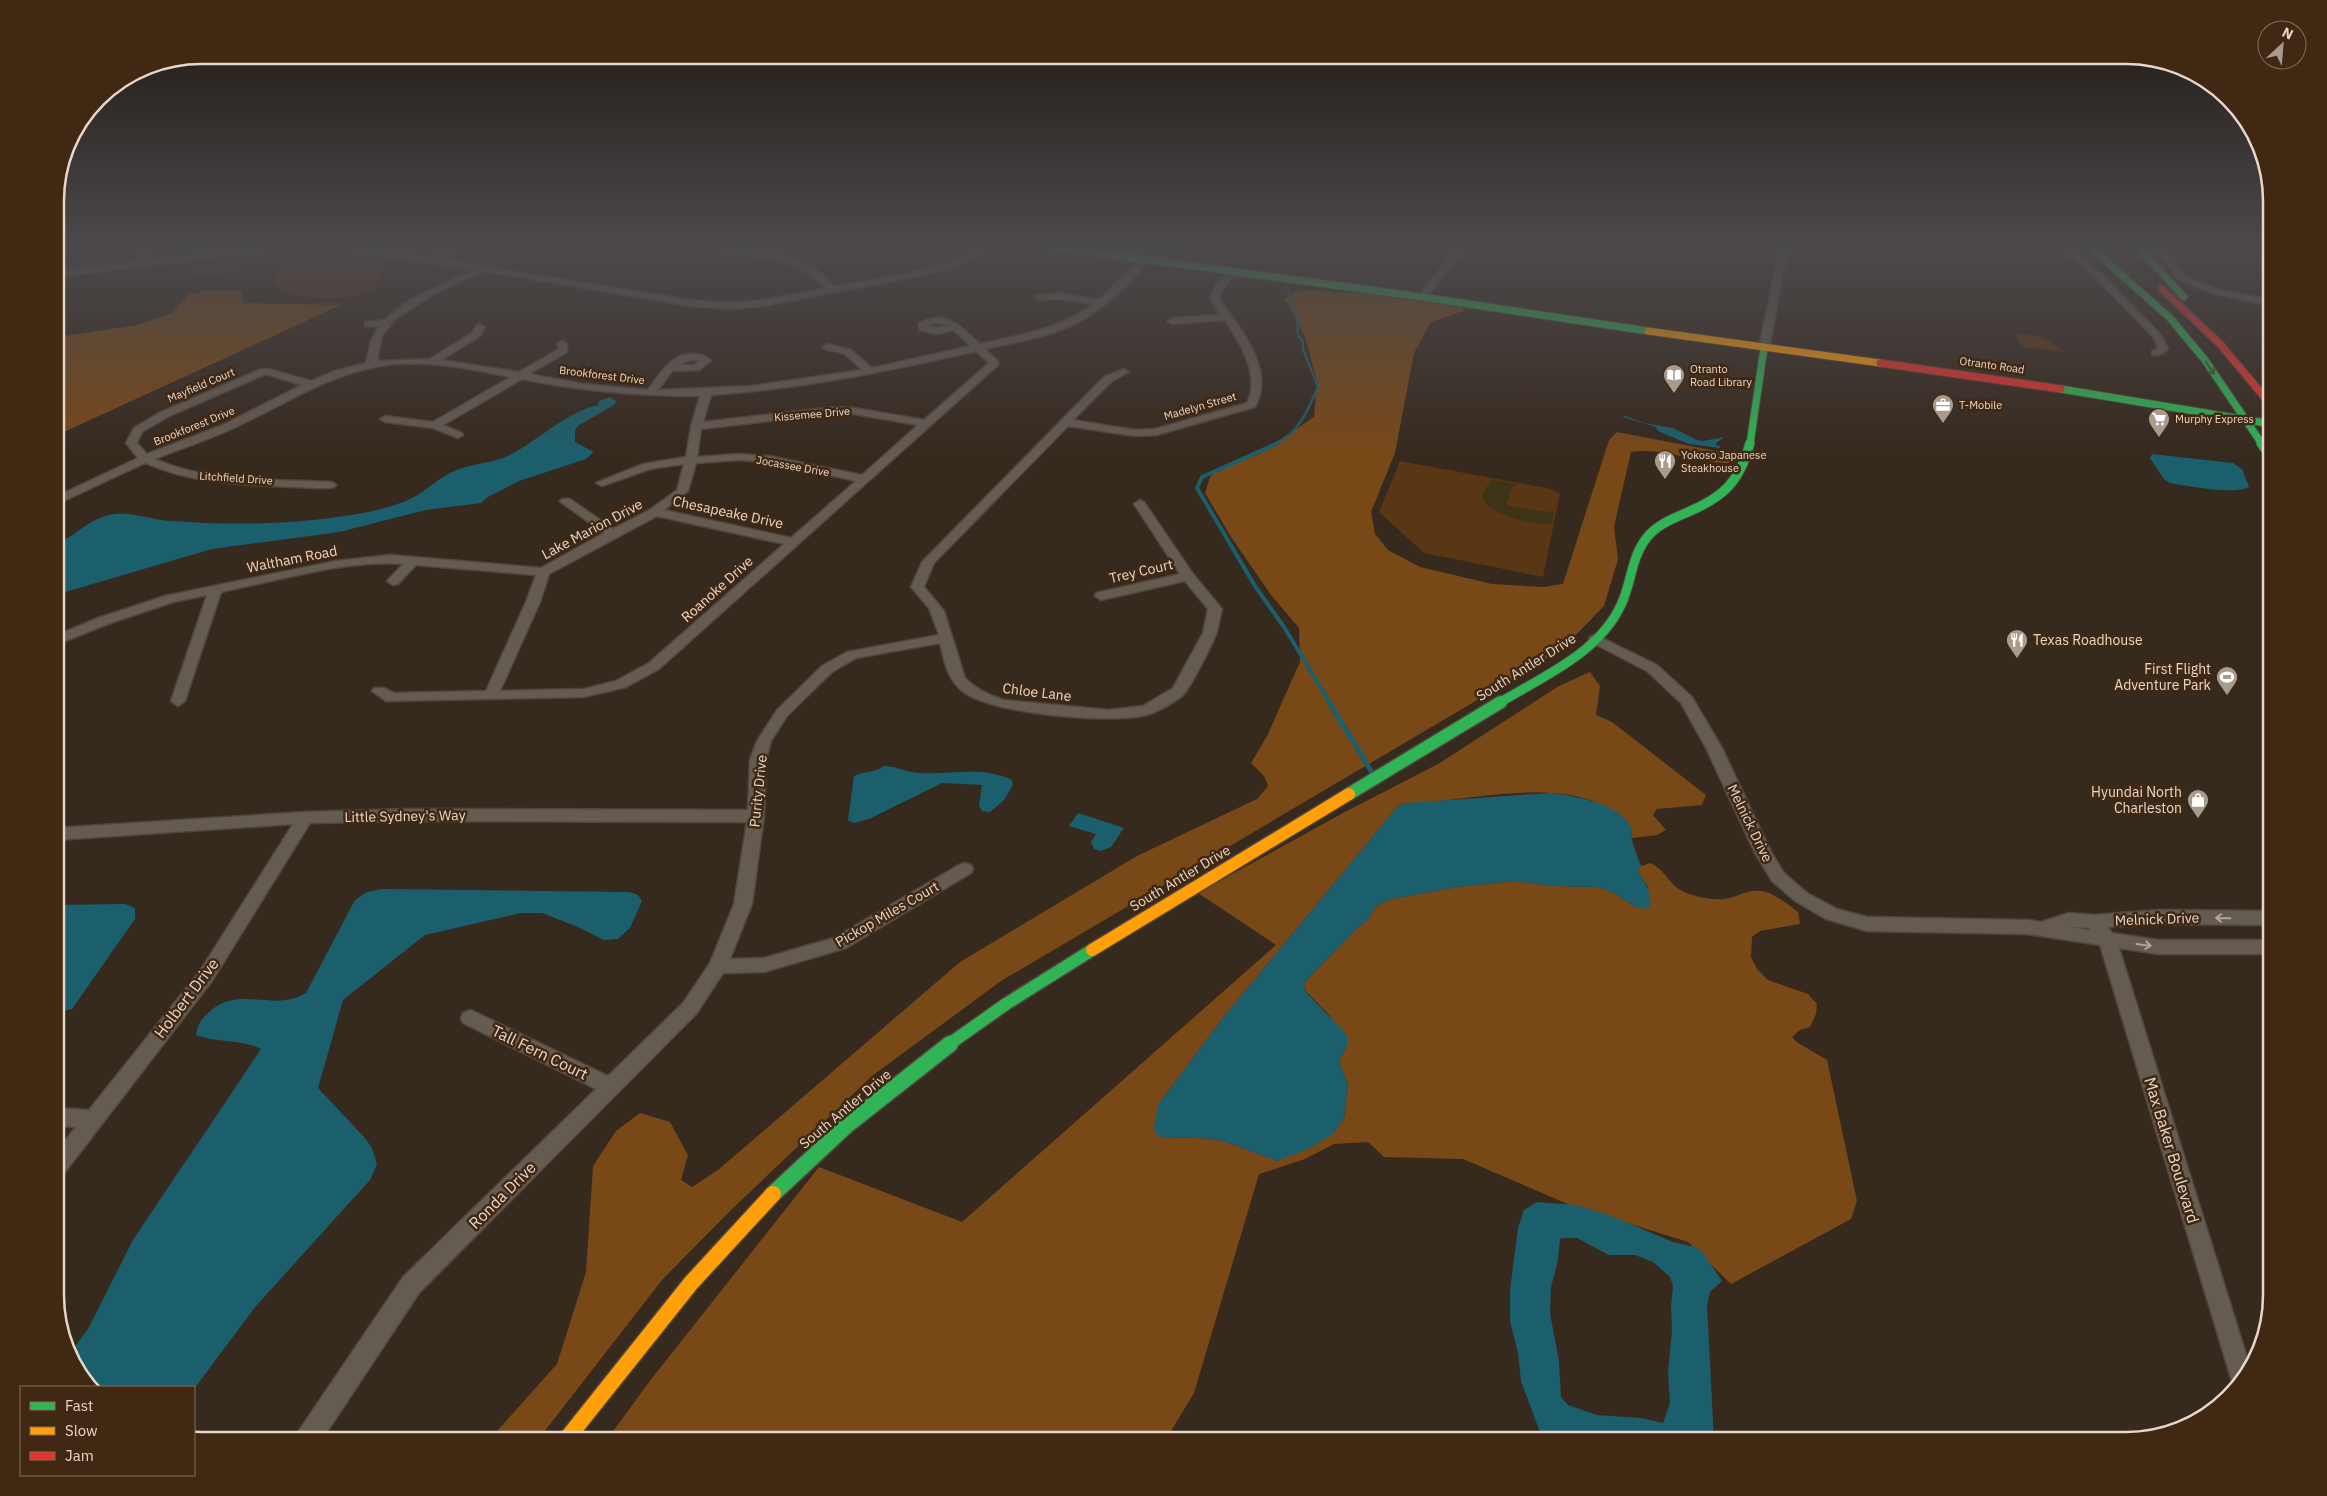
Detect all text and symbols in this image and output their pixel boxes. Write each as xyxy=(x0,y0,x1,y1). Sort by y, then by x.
north arrow xyxy=(2257,20,2307,70)
text: N xyxy=(2279,23,2296,44)
street label: Otranto Road xyxy=(1959,354,2025,376)
one-way arrow xyxy=(2205,361,2215,375)
place label: Otranto Road Library xyxy=(1690,362,1753,389)
street label: Brookforest Drive xyxy=(558,363,646,387)
library icon: Otranto Road Library xyxy=(1662,363,1686,394)
street label: Mayfield Court xyxy=(165,364,237,405)
street label: Madelyn Street xyxy=(1162,389,1238,423)
office icon: T-Mobile xyxy=(1931,393,1955,424)
place label: T-Mobile xyxy=(1959,398,2002,412)
street label: Brookforest Drive xyxy=(151,403,237,449)
street label: Kissemee Drive xyxy=(773,404,851,424)
supermarket icon: Murphy Express xyxy=(2147,407,2171,438)
place label: Murphy Express xyxy=(2175,412,2254,426)
place label: Yokoso Japanese Steakhouse xyxy=(1681,448,1766,475)
restaurant icon: Yokoso Japanese Steakhouse xyxy=(1653,449,1677,480)
street label: Jocassee Drive xyxy=(755,453,831,479)
street label: Litchfield Drive xyxy=(199,468,273,488)
street label: Chesapeake Drive xyxy=(671,491,785,533)
street label: Lake Marion Drive xyxy=(538,495,646,563)
street label: Waltham Road xyxy=(245,541,339,577)
street label: Roanoke Drive xyxy=(677,552,757,626)
street label: Trey Court xyxy=(1107,555,1175,587)
restaurant icon: Texas Roadhouse xyxy=(2005,628,2029,659)
street label: South Antler Drive xyxy=(1473,629,1580,705)
place label: Texas Roadhouse xyxy=(2033,631,2143,649)
place label: First Flight Adventure Park xyxy=(2114,660,2212,694)
sports icon: First Flight Adventure Park xyxy=(2215,665,2239,696)
street label: Chloe Lane xyxy=(1001,679,1073,705)
street label: Purity Drive xyxy=(745,754,771,828)
street label: Melnick Drive xyxy=(1723,781,1777,865)
place label: Hyundai North Charleston xyxy=(2091,783,2182,817)
shop icon: Hyundai North Charleston xyxy=(2186,788,2210,819)
street label: Little Sydney's Way xyxy=(344,806,466,826)
street label: South Antler Drive xyxy=(1126,841,1234,915)
street label: Pickop Miles Court xyxy=(832,877,942,951)
street label: Melnick Drive xyxy=(2114,909,2200,929)
one-way arrow xyxy=(2216,913,2232,923)
one-way arrow xyxy=(2135,940,2151,950)
street label: Holbert Drive xyxy=(149,954,223,1042)
street label: Tall Fern Court xyxy=(489,1020,591,1084)
street label: South Antler Drive xyxy=(795,1065,895,1153)
street label: Max Baker Boulevard xyxy=(2140,1074,2204,1226)
street label: Ronda Drive xyxy=(464,1157,540,1233)
legend xyxy=(20,1386,195,1476)
text: Fast xyxy=(65,1396,93,1415)
text: Slow xyxy=(65,1421,98,1440)
text: Jam xyxy=(65,1446,94,1465)

